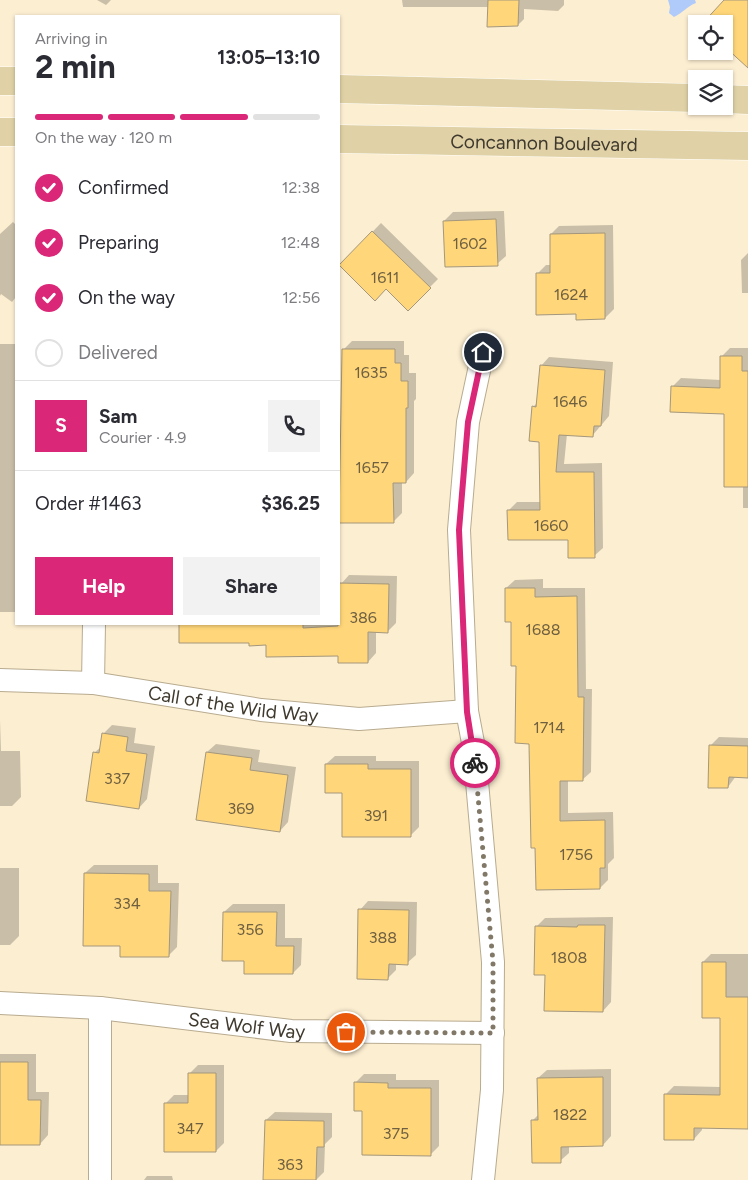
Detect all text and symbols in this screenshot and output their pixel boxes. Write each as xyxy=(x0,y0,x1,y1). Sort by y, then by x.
map controls xyxy=(688,15,733,115)
button: locate xyxy=(688,15,733,60)
text: Arriving in xyxy=(35,29,107,48)
text: 13:05–13:10 xyxy=(217,46,320,69)
text: 2 min xyxy=(35,48,116,86)
button: layers xyxy=(688,70,733,115)
text: On the way · 120 m xyxy=(35,128,172,147)
street label: Concannon Boulevard xyxy=(450,130,638,156)
icon: check xyxy=(35,174,63,202)
text: Confirmed xyxy=(78,176,169,199)
text: 12:38 xyxy=(282,178,320,197)
icon: check xyxy=(35,229,63,257)
text: Preparing xyxy=(78,231,159,254)
text: 12:48 xyxy=(281,233,320,252)
house number: 1602 xyxy=(453,234,487,253)
house number: 1611 xyxy=(371,268,399,287)
icon: check xyxy=(35,284,63,312)
house number: 1624 xyxy=(554,285,588,304)
text: On the way xyxy=(78,286,175,309)
text: 12:56 xyxy=(282,288,320,307)
pin xyxy=(462,331,504,373)
icon: home xyxy=(469,338,497,366)
text: Delivered xyxy=(78,341,158,364)
house number: 1635 xyxy=(354,363,388,382)
house number: 1646 xyxy=(553,392,587,411)
button: phone xyxy=(268,400,320,452)
text: Sam xyxy=(99,405,137,428)
text: S xyxy=(55,414,67,437)
text: Courier · 4.9 xyxy=(99,428,186,447)
house number: 1657 xyxy=(355,458,389,477)
text: Order #1463 xyxy=(35,492,141,515)
text: $36.25 xyxy=(261,492,320,515)
house number: 1660 xyxy=(534,516,568,535)
button: Help xyxy=(35,557,173,615)
button: Share xyxy=(183,557,320,615)
house number: 386 xyxy=(349,608,377,627)
house number: 1688 xyxy=(525,620,561,639)
street label: Call of the Wild Way xyxy=(146,681,319,727)
house number: 1714 xyxy=(533,718,565,737)
courier xyxy=(450,738,500,788)
icon: bike xyxy=(461,749,489,777)
house number: 337 xyxy=(104,769,130,788)
house number: 369 xyxy=(228,799,254,818)
house number: 391 xyxy=(364,806,388,825)
house number: 1756 xyxy=(559,845,593,864)
house number: 334 xyxy=(113,894,141,913)
house number: 356 xyxy=(237,920,263,939)
house number: 388 xyxy=(369,928,397,947)
house number: 1808 xyxy=(551,948,587,967)
street label: Sea Wolf Way xyxy=(187,1008,306,1043)
pin xyxy=(325,1011,367,1053)
icon: bag xyxy=(332,1018,360,1046)
house number: 1822 xyxy=(553,1105,587,1124)
house number: 347 xyxy=(176,1119,204,1138)
house number: 375 xyxy=(383,1124,409,1143)
house number: 363 xyxy=(277,1155,303,1174)

